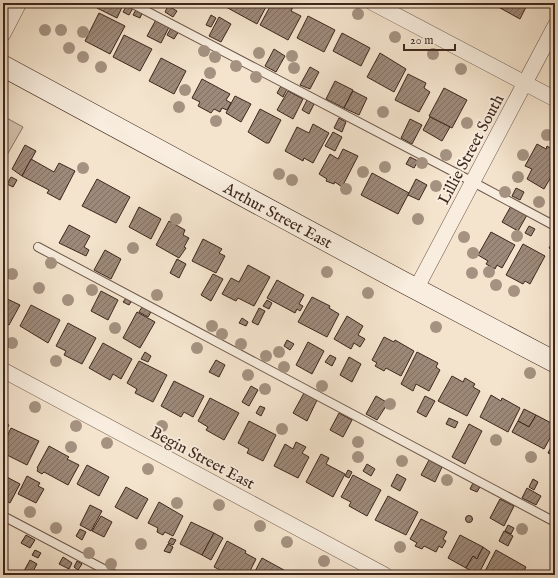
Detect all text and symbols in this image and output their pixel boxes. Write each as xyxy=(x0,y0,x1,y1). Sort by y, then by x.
scale bar xyxy=(404,26,455,52)
text: 20 m xyxy=(410,33,433,48)
street label: Lillie Street South xyxy=(434,91,509,208)
street label: Arthur Street East xyxy=(219,179,336,254)
street label: Begin Street East xyxy=(146,423,258,495)

